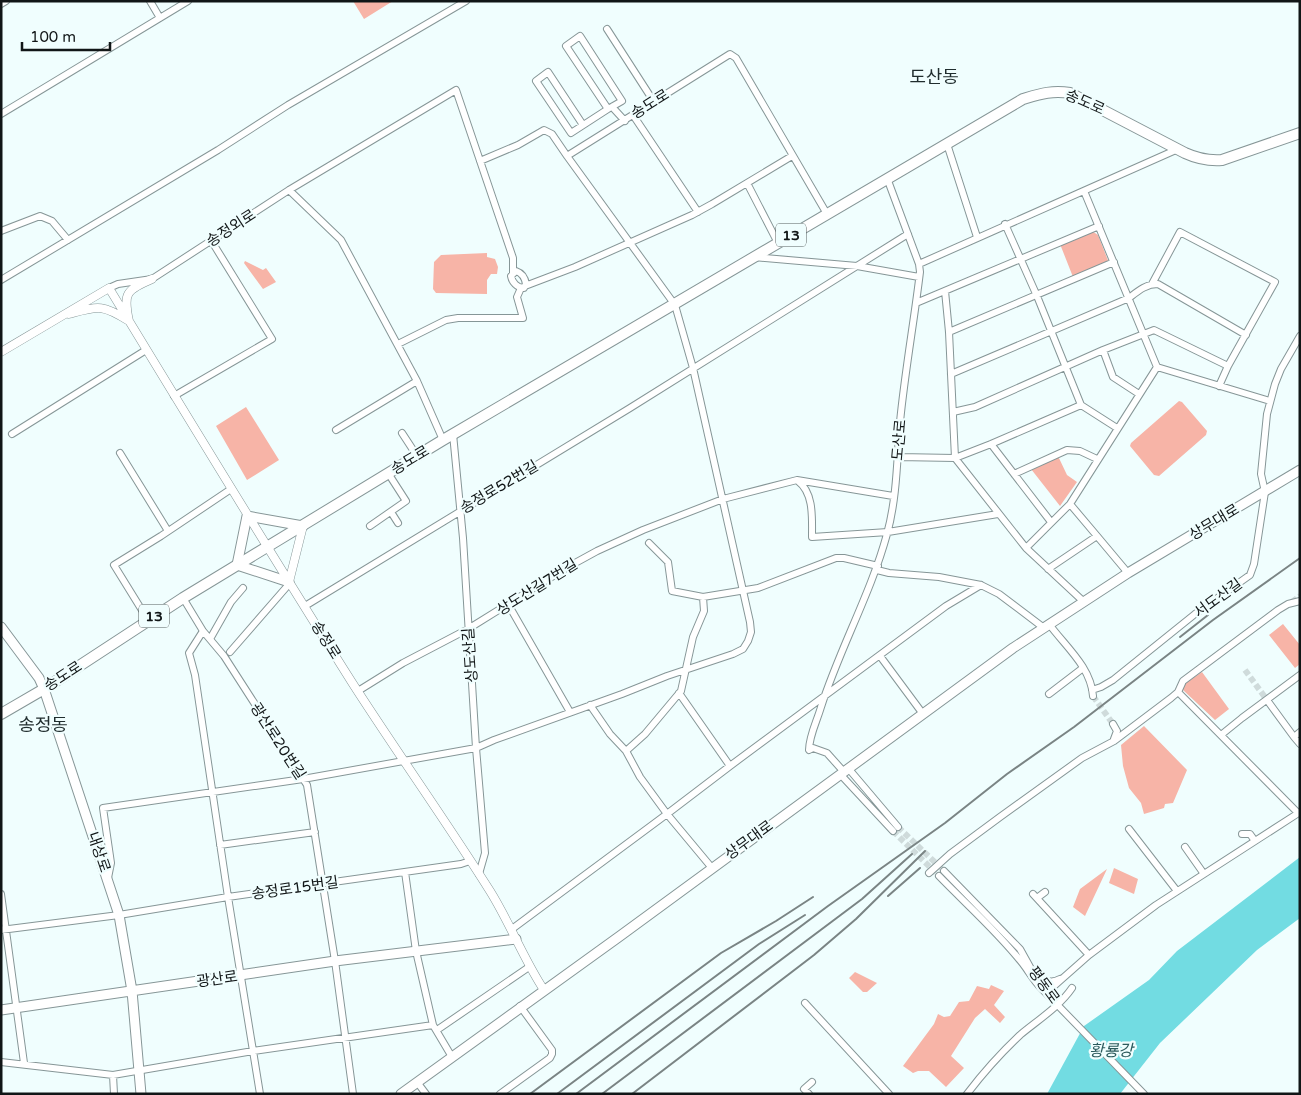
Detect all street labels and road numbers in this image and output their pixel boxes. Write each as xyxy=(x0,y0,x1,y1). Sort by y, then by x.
street label: 송도로 xyxy=(628,85,672,123)
street label: 송도로 xyxy=(1062,85,1108,119)
street label: 송정외로 xyxy=(203,205,259,251)
road number: 13 xyxy=(776,224,806,246)
street label: 도산로 xyxy=(888,419,910,461)
street label: 송도로 xyxy=(388,442,432,478)
street label: 송정로52번길 xyxy=(457,457,541,517)
street label: 상무대로 xyxy=(1186,500,1242,544)
street label: 상도산길7번길 xyxy=(493,555,581,619)
street label: 서도산길 xyxy=(1190,574,1246,622)
road number: 13 xyxy=(139,604,169,628)
street label: 송정로 xyxy=(307,618,345,662)
street label: 상도산길 xyxy=(459,627,481,683)
street label: 송도로 xyxy=(41,657,85,695)
street label: 광산로20번길 xyxy=(247,699,309,783)
street label: 상무대로 xyxy=(721,816,777,864)
street label: 내상로 xyxy=(84,829,114,875)
street label: 송정로15번길 xyxy=(250,873,340,903)
street label: 평동로 xyxy=(1025,963,1063,1007)
street label: 광산로 xyxy=(195,967,239,991)

